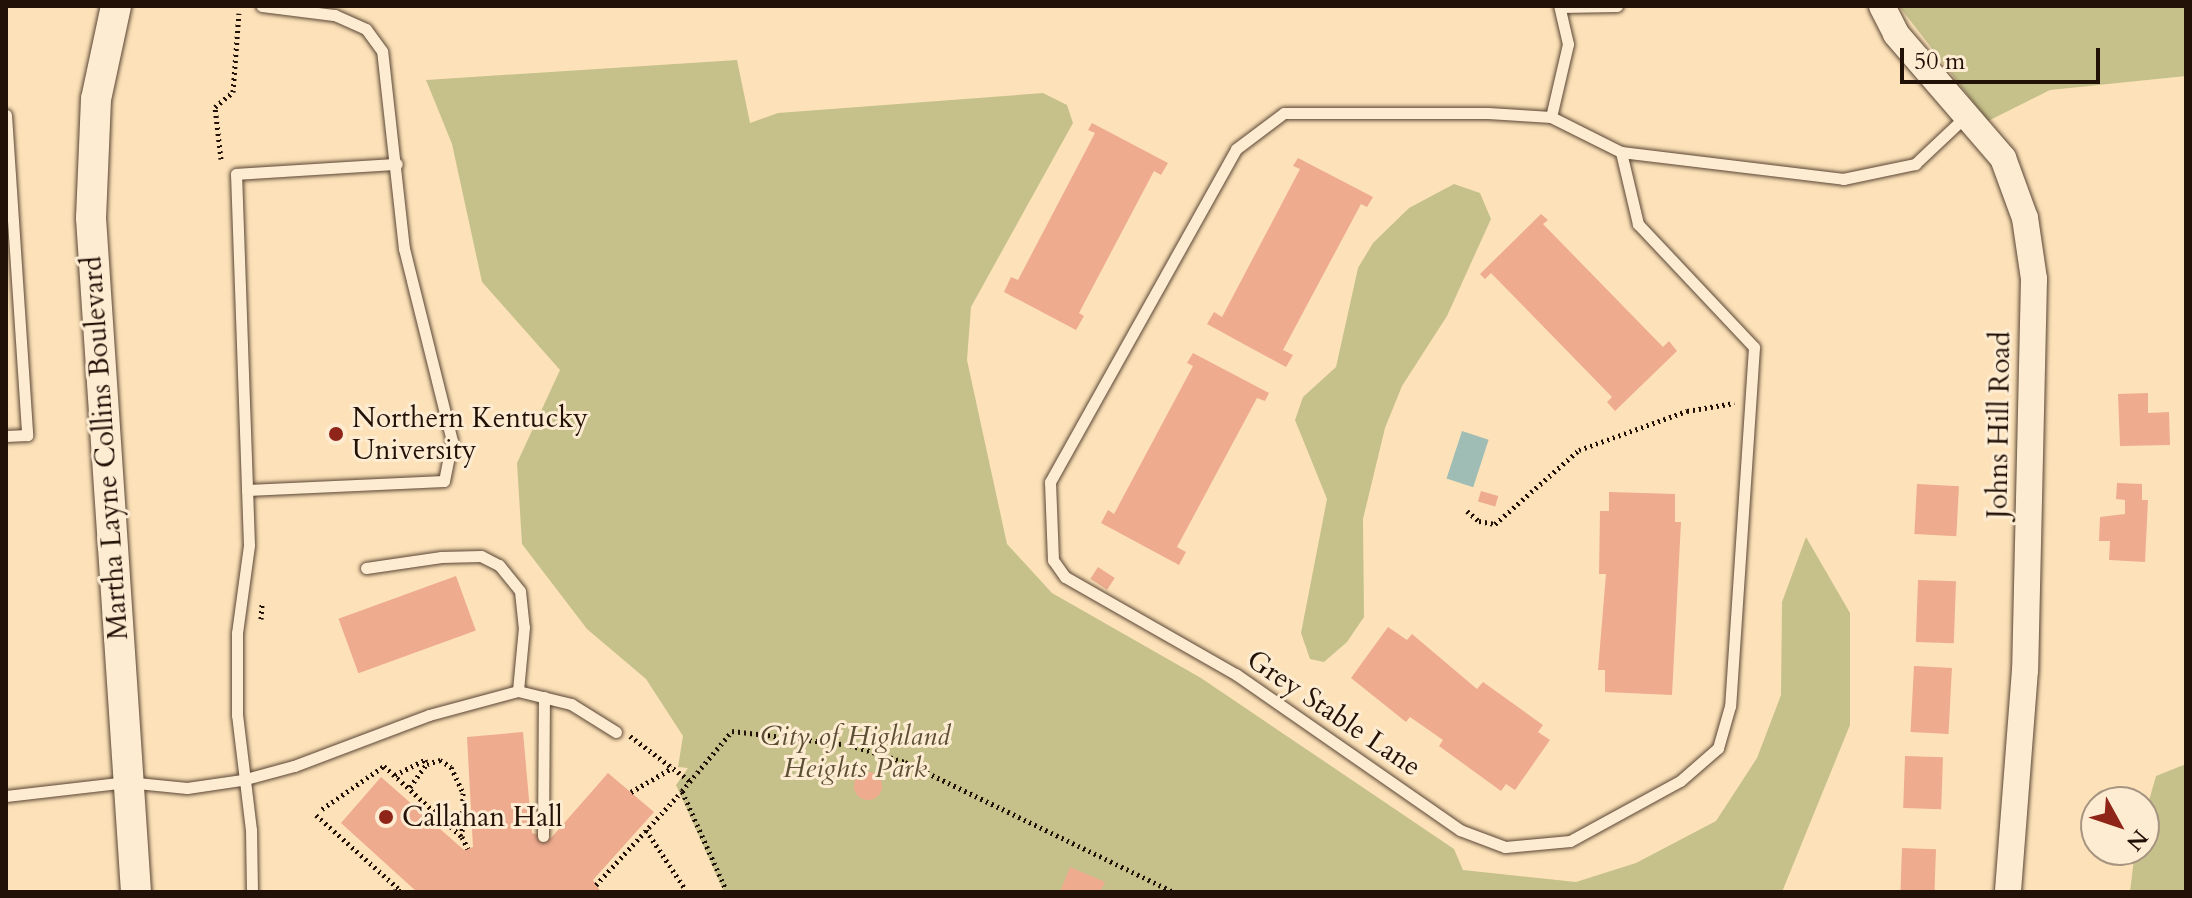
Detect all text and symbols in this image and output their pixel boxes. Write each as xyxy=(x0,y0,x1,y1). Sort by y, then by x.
scale bar xyxy=(1904,32,2104,82)
text: 50 m xyxy=(1914,45,1965,78)
street label: Martha Layne Collins Boulevard xyxy=(75,255,135,641)
street label: Johns Hill Road xyxy=(1981,331,2017,519)
place label: Northern Kentucky University xyxy=(352,401,588,467)
marker: Northern Kentucky University xyxy=(327,425,345,443)
street label: Grey Stable Lane xyxy=(1241,642,1427,784)
park label: City of Highland Heights Park xyxy=(760,719,950,785)
north arrow xyxy=(2080,786,2160,866)
place label: Callahan Hall xyxy=(402,800,563,834)
marker: Callahan Hall xyxy=(377,808,395,826)
text: N xyxy=(2119,823,2154,857)

